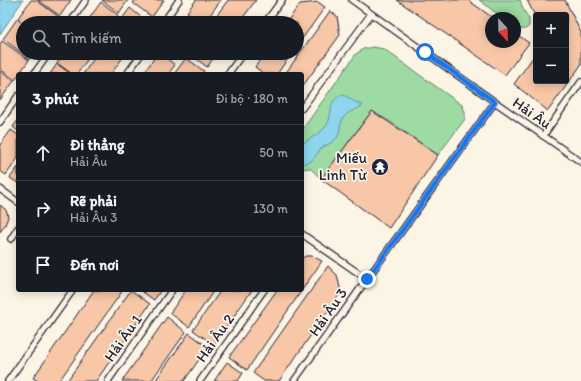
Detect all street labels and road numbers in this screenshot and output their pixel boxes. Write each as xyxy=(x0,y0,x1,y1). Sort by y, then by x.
street label: Hải Âu xyxy=(509,93,555,133)
street label: Hải Âu 3 xyxy=(305,284,351,340)
street label: Hải Âu 2 xyxy=(192,310,238,365)
street label: Hải Âu 1 xyxy=(100,311,146,365)

